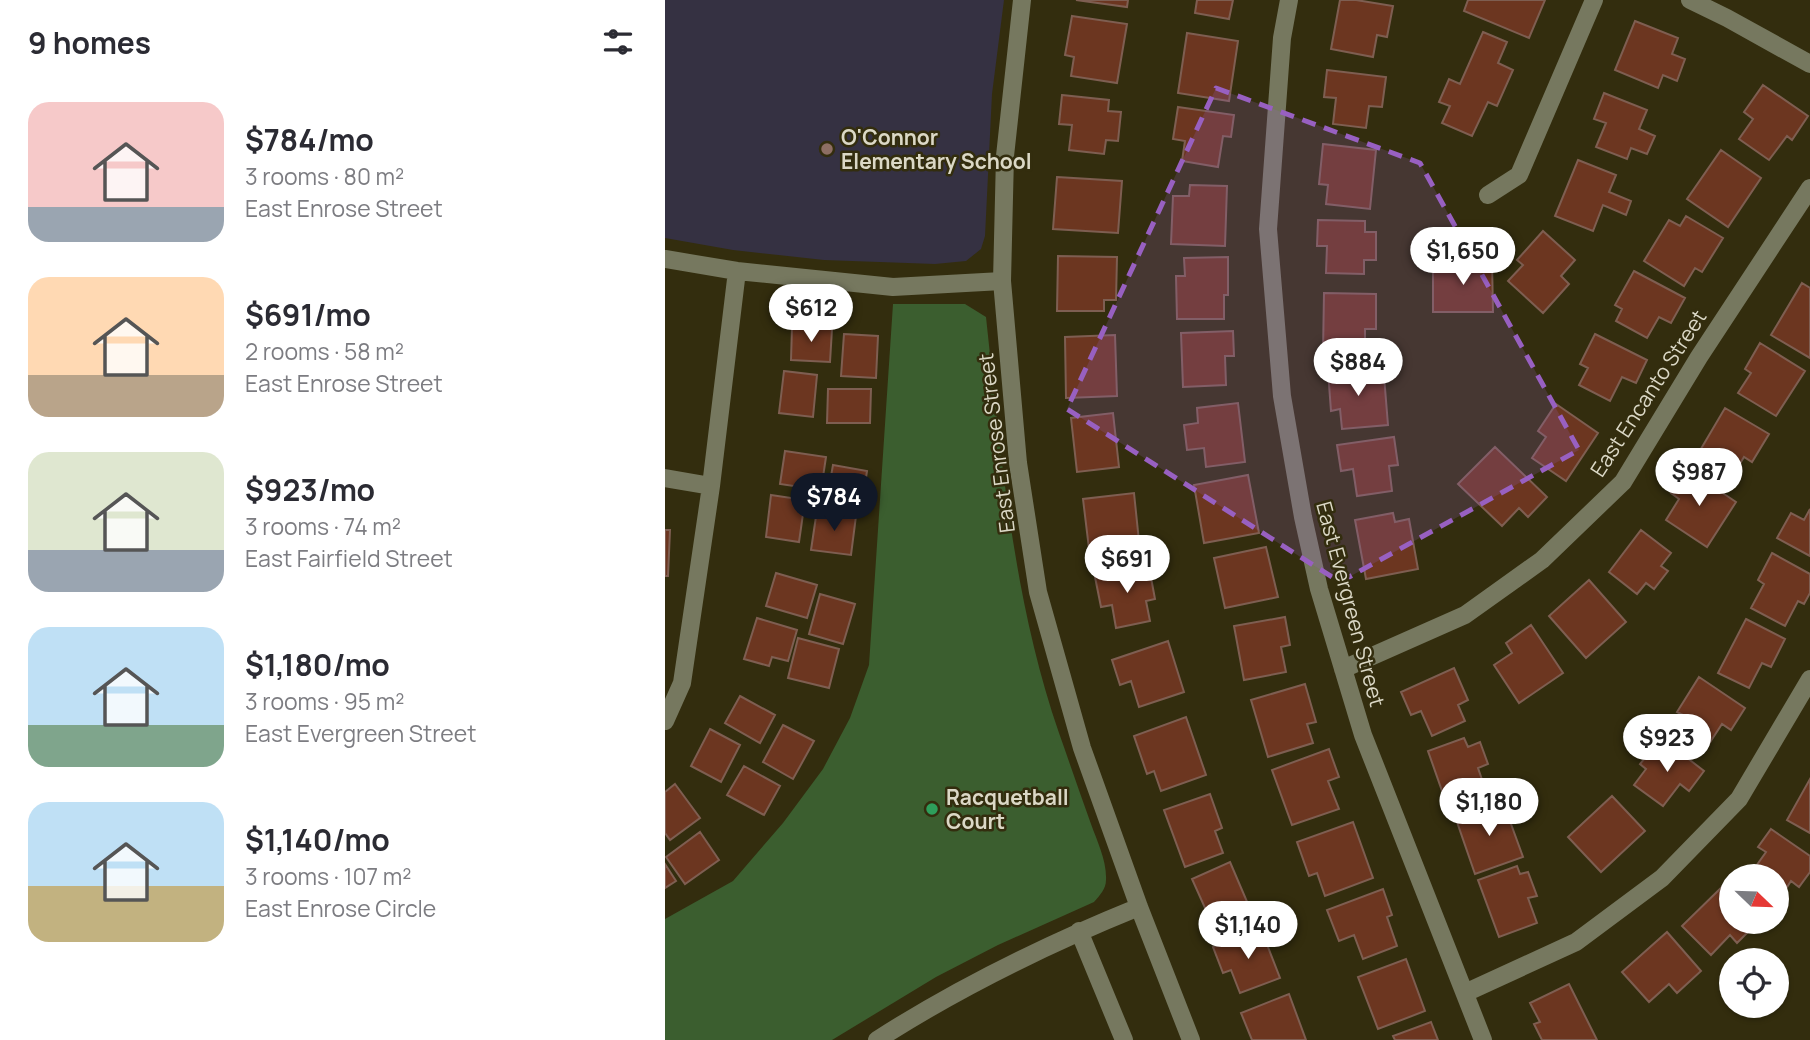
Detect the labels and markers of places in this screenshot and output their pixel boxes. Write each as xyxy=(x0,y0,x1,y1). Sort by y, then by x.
place label: O'Connor Elementary School xyxy=(841,123,1032,175)
marker: O'Connor Elementary School xyxy=(819,141,835,157)
pin: $1,650 xyxy=(1406,228,1520,287)
pin: $612 xyxy=(770,284,852,344)
pin: $884 xyxy=(1317,338,1399,398)
pin: $987 xyxy=(1658,448,1740,508)
pin: $784 xyxy=(793,474,875,533)
pin: $691 xyxy=(1086,536,1168,595)
pin: $923 xyxy=(1626,714,1708,774)
pin: $1,180 xyxy=(1432,778,1546,838)
place label: Racquetball Court xyxy=(946,783,1069,835)
marker: Racquetball Court xyxy=(924,801,940,817)
pin: $1,140 xyxy=(1191,902,1305,961)

